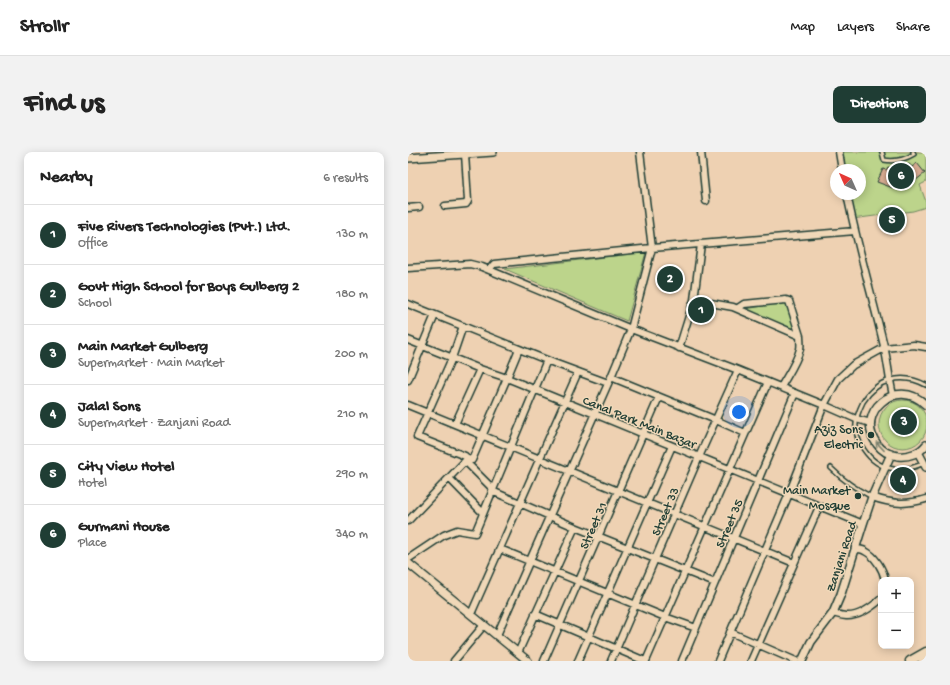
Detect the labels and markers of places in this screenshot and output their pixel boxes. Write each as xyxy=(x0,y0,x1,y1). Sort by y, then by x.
pin: 6 xyxy=(888,161,914,191)
pin: 5 xyxy=(879,205,905,235)
pin: 2 xyxy=(657,264,683,294)
pin: 1 xyxy=(688,295,714,325)
pin: 3 xyxy=(891,407,917,437)
place label: Aziz Sons Electric xyxy=(814,423,864,453)
marker: Aziz Sons Electric xyxy=(866,430,876,440)
pin: 4 xyxy=(890,465,916,495)
place label: Main Market Mosque xyxy=(783,484,852,514)
marker: Main Market Mosque xyxy=(853,491,863,501)

